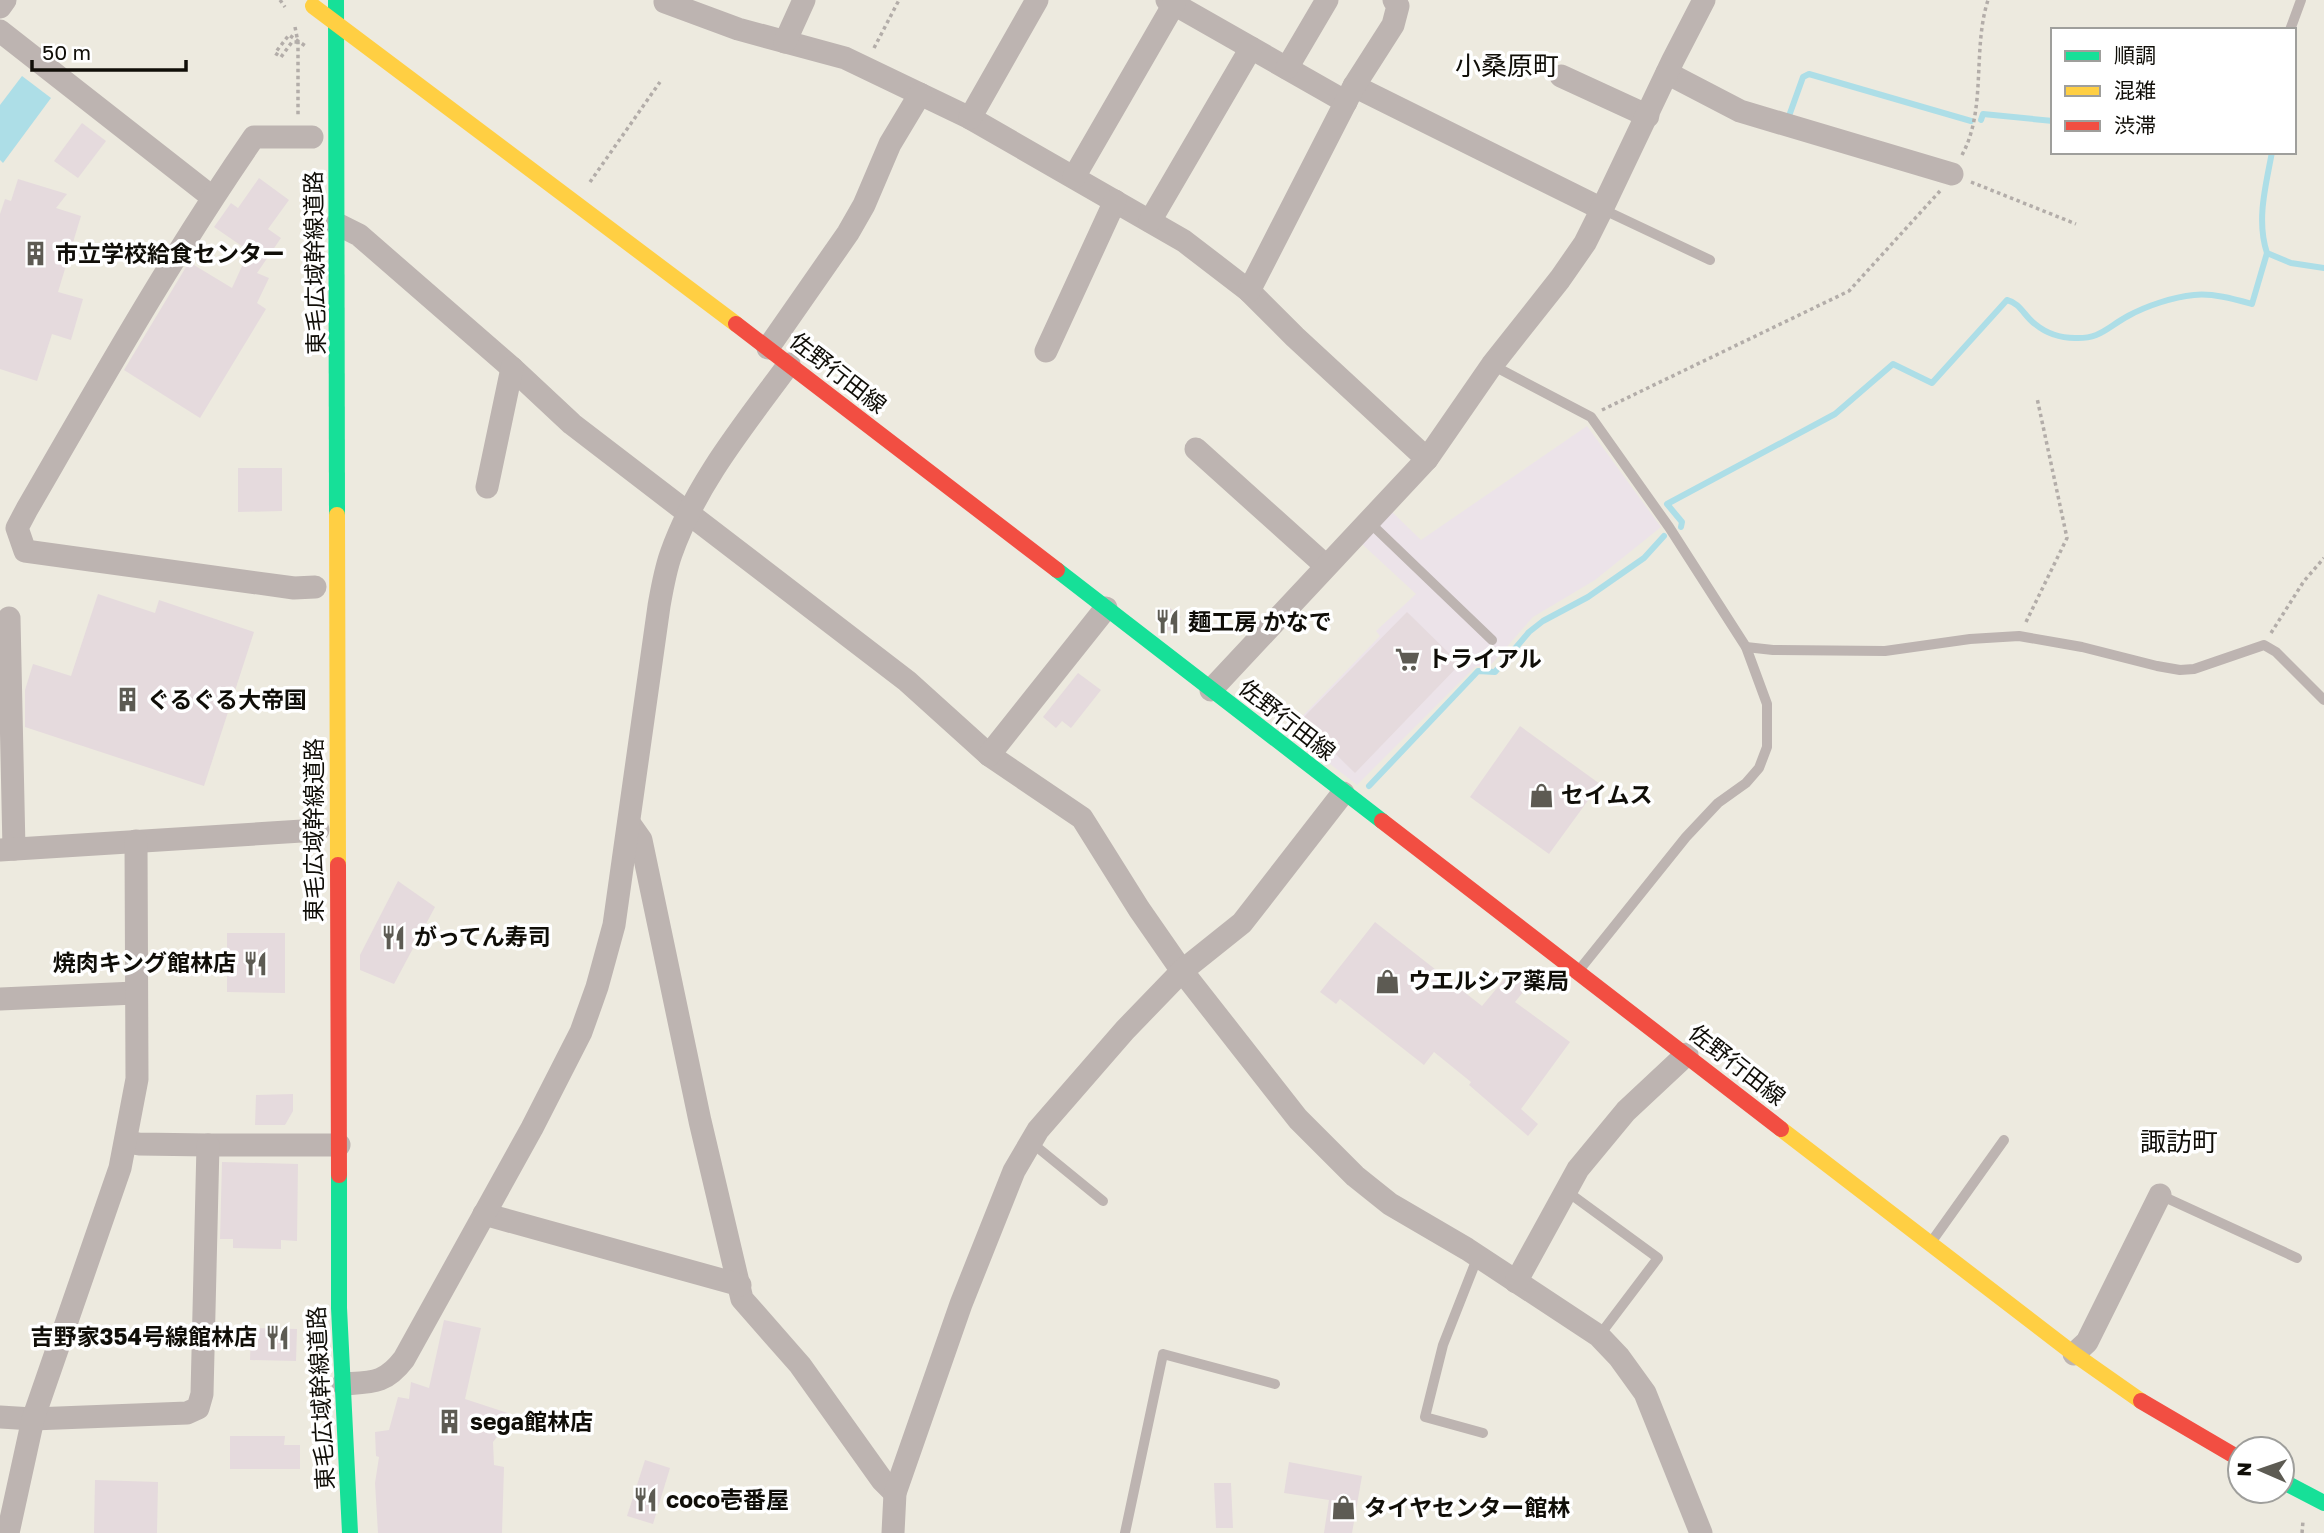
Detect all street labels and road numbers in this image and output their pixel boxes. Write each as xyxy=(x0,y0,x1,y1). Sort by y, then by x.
street label: 東毛広域幹線道路 xyxy=(298,171,330,355)
street label: 佐野行田線 xyxy=(785,326,893,419)
street label: 佐野行田線 xyxy=(1234,673,1342,766)
street label: 東毛広域幹線道路 xyxy=(299,738,327,922)
street label: 佐野行田線 xyxy=(1684,1018,1792,1111)
street label: 東毛広域幹線道路 xyxy=(301,1305,339,1491)

